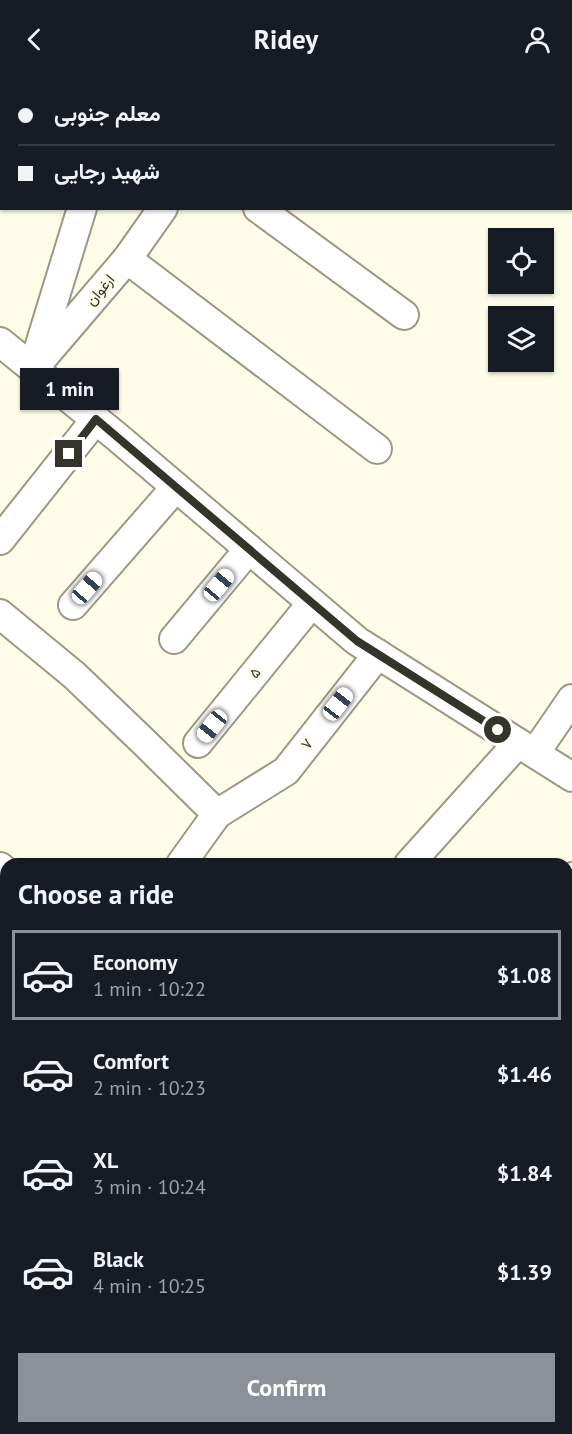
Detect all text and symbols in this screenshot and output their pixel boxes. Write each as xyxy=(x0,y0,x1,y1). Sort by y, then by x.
text: Ridey xyxy=(254,22,318,56)
icon: back xyxy=(18,23,51,56)
icon: person xyxy=(521,23,554,56)
text: معلم جنوبی xyxy=(54,99,161,127)
text: شهید رجایی xyxy=(54,157,160,185)
map controls xyxy=(488,228,554,372)
button: locate xyxy=(488,228,554,294)
street label: ارغوان xyxy=(81,270,118,309)
button: layers xyxy=(488,306,554,372)
callout: 1 min xyxy=(20,367,118,409)
text: 1 min xyxy=(45,376,94,402)
route end xyxy=(55,440,82,467)
car xyxy=(201,565,237,605)
car xyxy=(68,569,106,607)
street label: ۵ xyxy=(244,663,265,682)
car xyxy=(320,684,356,724)
car xyxy=(194,706,230,746)
route start xyxy=(484,716,511,743)
street label: ۷ xyxy=(296,734,317,753)
text: Choose a ride xyxy=(18,877,174,911)
icon: car xyxy=(21,948,75,1002)
text: Economy xyxy=(93,948,177,976)
text: $1.08 xyxy=(497,961,552,989)
text: 1 min · 10:22 xyxy=(93,976,206,1002)
icon: car xyxy=(21,1047,75,1101)
text: Comfort xyxy=(93,1047,169,1075)
text: $1.46 xyxy=(497,1060,552,1088)
text: 2 min · 10:23 xyxy=(93,1075,206,1101)
icon: car xyxy=(21,1146,75,1200)
text: XL xyxy=(93,1146,118,1174)
text: $1.84 xyxy=(497,1159,552,1187)
text: 3 min · 10:24 xyxy=(93,1174,206,1200)
icon: car xyxy=(21,1245,75,1299)
text: Black xyxy=(93,1245,144,1273)
text: $1.39 xyxy=(497,1258,552,1286)
text: 4 min · 10:25 xyxy=(93,1273,206,1299)
button: Confirm xyxy=(18,1353,555,1422)

